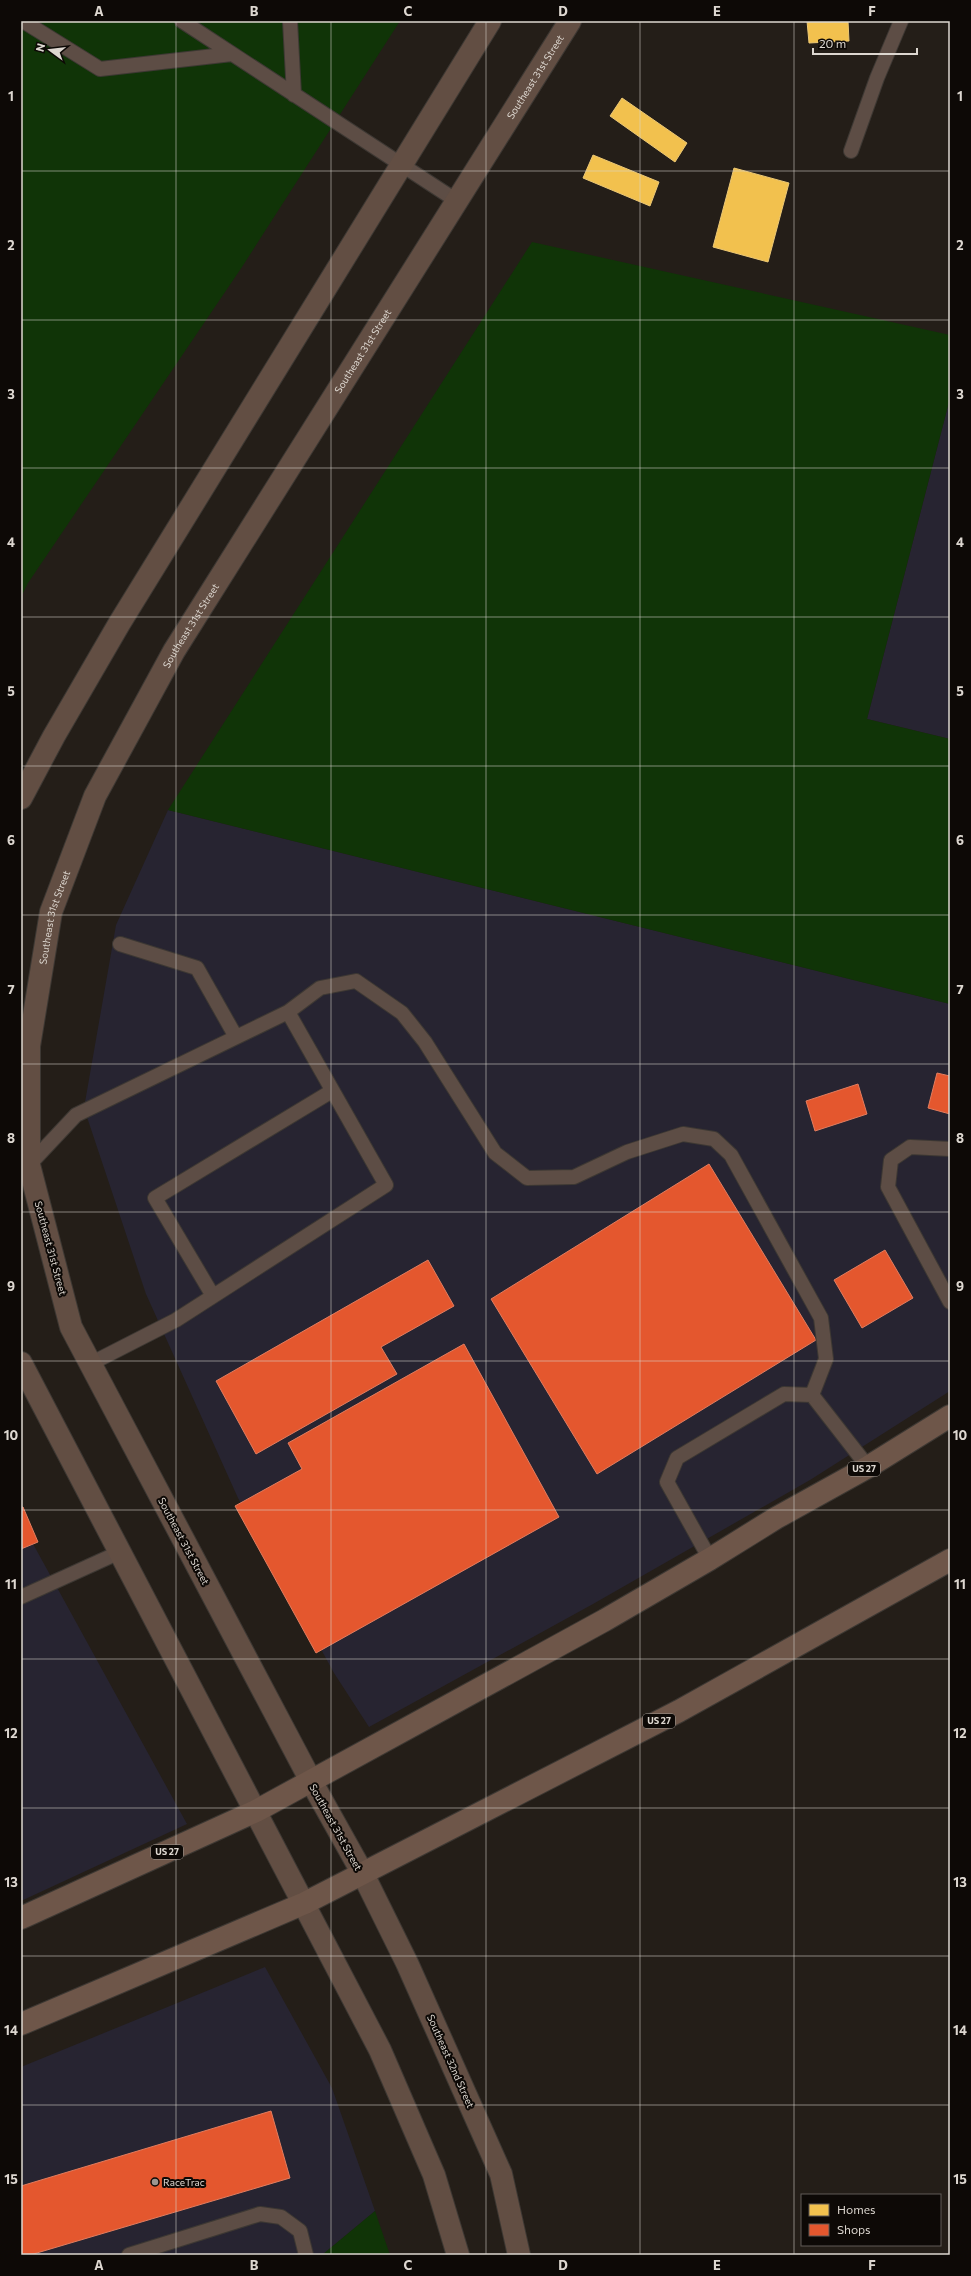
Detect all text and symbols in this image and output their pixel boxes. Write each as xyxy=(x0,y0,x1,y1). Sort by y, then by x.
text: A xyxy=(94,3,104,19)
text: B xyxy=(250,3,259,19)
text: C xyxy=(404,3,413,19)
text: D xyxy=(558,3,568,19)
text: E xyxy=(713,3,721,19)
text: F xyxy=(868,3,876,19)
north arrow xyxy=(30,30,70,70)
scale bar xyxy=(813,30,917,56)
street label: Southeast 31st Street xyxy=(504,32,566,121)
text: 20 m xyxy=(819,36,846,50)
text: N xyxy=(33,42,47,53)
text: 1 xyxy=(8,88,14,104)
text: 1 xyxy=(957,88,963,104)
text: 2 xyxy=(7,237,15,253)
text: 2 xyxy=(956,237,964,253)
street label: Southeast 31st Street xyxy=(332,307,394,395)
text: 3 xyxy=(7,386,15,402)
text: 3 xyxy=(956,386,964,402)
text: 4 xyxy=(7,534,15,550)
text: 4 xyxy=(956,534,964,550)
street label: Southeast 31st Street xyxy=(160,581,221,670)
text: 5 xyxy=(7,683,15,699)
text: 5 xyxy=(956,683,964,699)
text: 6 xyxy=(7,832,15,848)
text: 6 xyxy=(956,832,964,848)
street label: Southeast 31st Street xyxy=(36,869,72,965)
text: 7 xyxy=(7,981,15,997)
text: 7 xyxy=(956,981,964,997)
text: 8 xyxy=(7,1130,15,1146)
text: 8 xyxy=(956,1130,964,1146)
street label: Southeast 31st Street xyxy=(33,1200,69,1296)
text: 9 xyxy=(7,1278,15,1294)
text: 9 xyxy=(956,1278,964,1294)
text: 10 xyxy=(4,1427,19,1443)
text: 10 xyxy=(953,1427,968,1443)
road number: US 27 xyxy=(848,1462,880,1476)
street label: Southeast 31st Street xyxy=(156,1495,212,1587)
text: 11 xyxy=(5,1576,17,1592)
text: 11 xyxy=(954,1576,966,1592)
road number: US 27 xyxy=(643,1714,675,1728)
text: 12 xyxy=(4,1725,18,1741)
text: 12 xyxy=(953,1725,967,1741)
street label: Southeast 31st Street xyxy=(307,1782,365,1872)
road number: US 27 xyxy=(151,1845,183,1859)
text: 13 xyxy=(4,1874,18,1890)
text: 13 xyxy=(953,1874,967,1890)
street label: Southeast 32nd Street xyxy=(425,2012,477,2110)
text: 14 xyxy=(4,2022,18,2038)
text: 14 xyxy=(953,2022,967,2038)
text: 15 xyxy=(4,2171,18,2187)
text: 15 xyxy=(953,2171,967,2187)
place label: RaceTrac xyxy=(163,2176,205,2188)
marker: RaceTrac xyxy=(150,2177,160,2187)
legend xyxy=(801,2194,941,2246)
text: Homes xyxy=(837,2202,875,2216)
text: Shops xyxy=(837,2222,871,2236)
text: A xyxy=(94,2257,104,2273)
text: B xyxy=(250,2257,259,2273)
text: C xyxy=(404,2257,413,2273)
text: D xyxy=(558,2257,568,2273)
text: E xyxy=(713,2257,721,2273)
text: F xyxy=(868,2257,876,2273)

